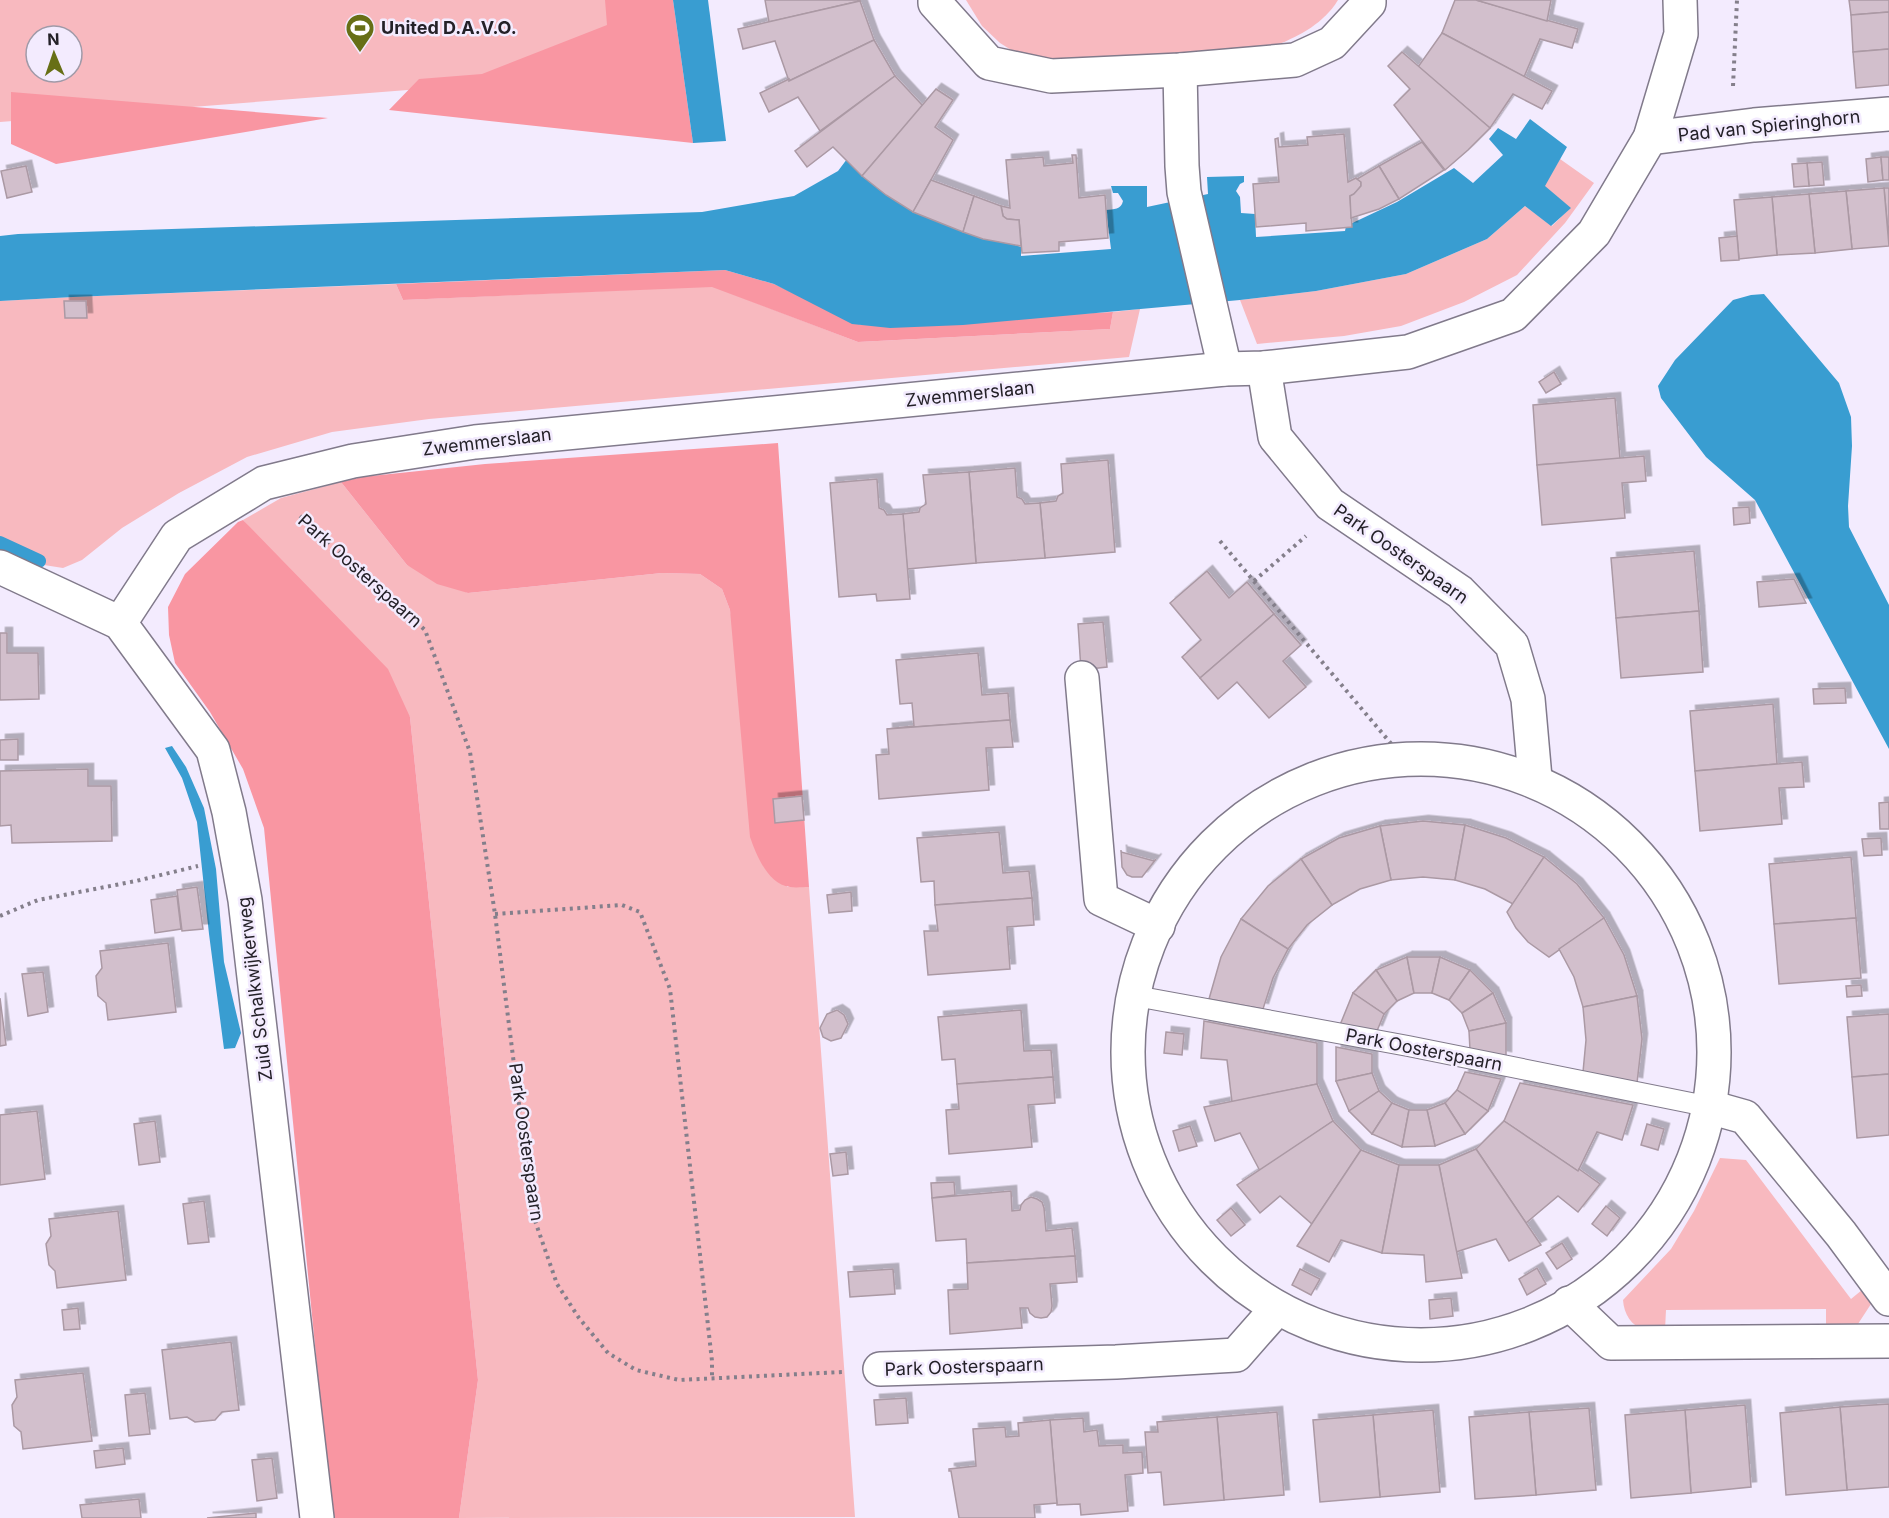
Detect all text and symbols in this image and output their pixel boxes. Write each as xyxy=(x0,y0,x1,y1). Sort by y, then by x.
sports icon: United D.A.V.O. xyxy=(344,12,376,54)
place label: United D.A.V.O. xyxy=(381,17,517,38)
north arrow xyxy=(24,24,84,84)
text: N xyxy=(47,29,60,49)
street label: Pad van Spieringhorn xyxy=(1677,105,1861,146)
street label: Zwemmerslaan xyxy=(904,376,1036,411)
street label: Zwemmerslaan xyxy=(421,423,553,460)
street label: Park Oosterspaarn xyxy=(1330,499,1473,608)
street label: Park Oosterspaarn xyxy=(294,510,427,632)
street label: Zuid Schalkwijkerweg xyxy=(233,896,276,1082)
street label: Park Oosterspaarn xyxy=(1344,1024,1504,1075)
street label: Park Oosterspaarn xyxy=(505,1062,548,1222)
street label: Park Oosterspaarn xyxy=(884,1353,1044,1380)

